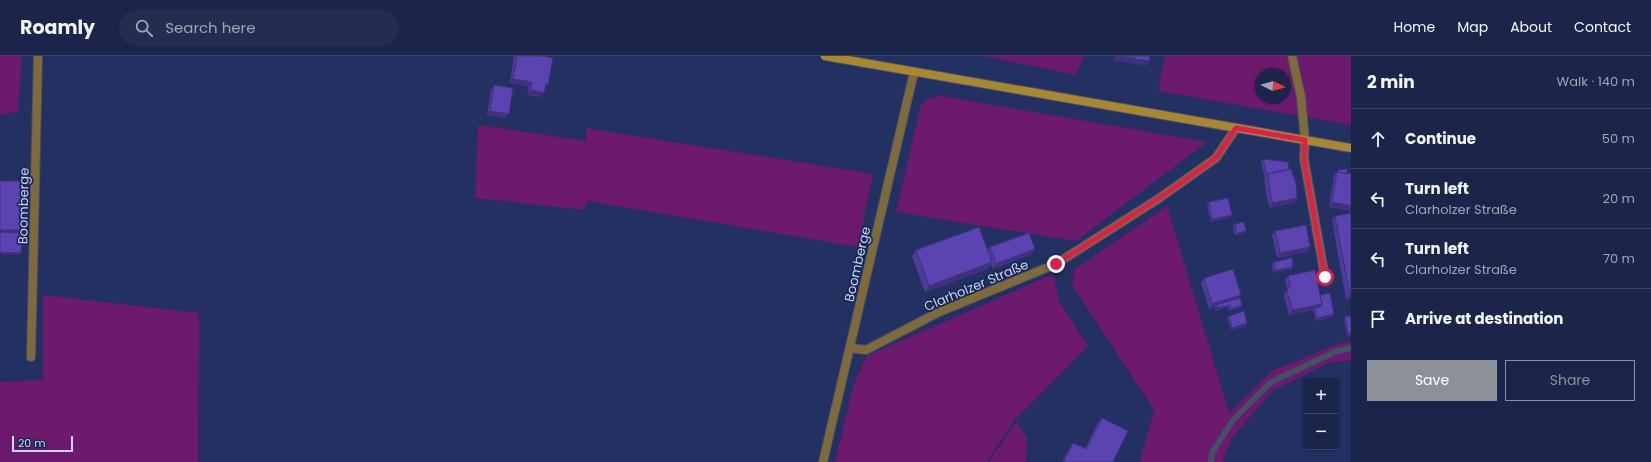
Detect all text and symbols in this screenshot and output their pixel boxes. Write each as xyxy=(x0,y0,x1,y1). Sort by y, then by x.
search box xyxy=(119,10,399,46)
text: Roamly xyxy=(20,14,95,41)
icon: search xyxy=(133,17,155,39)
text: Search here xyxy=(165,17,256,38)
text: Home xyxy=(1393,17,1435,37)
text: Map xyxy=(1457,17,1488,37)
text: About xyxy=(1510,17,1552,37)
text: Contact xyxy=(1574,17,1631,37)
north arrow xyxy=(1255,68,1291,104)
text: 2 min xyxy=(1367,70,1415,94)
text: Walk · 140 m xyxy=(1557,72,1635,91)
icon: ahead xyxy=(1367,128,1389,150)
text: Continue xyxy=(1405,128,1476,149)
text: 50 m xyxy=(1602,129,1635,148)
street label: Boomberge xyxy=(13,168,34,244)
text: Turn left xyxy=(1405,178,1469,199)
icon: left xyxy=(1367,188,1389,210)
text: 20 m xyxy=(1602,189,1635,208)
text: Clarholzer Straße xyxy=(1405,200,1517,219)
street label: Boomberge xyxy=(840,225,875,304)
text: Turn left xyxy=(1405,238,1469,259)
icon: left xyxy=(1367,248,1389,270)
text: 70 m xyxy=(1603,249,1635,268)
street label: Clarholzer Straße xyxy=(921,255,1031,316)
route end xyxy=(1047,255,1065,273)
text: Clarholzer Straße xyxy=(1405,260,1517,279)
route start xyxy=(1316,268,1334,286)
icon: arrive xyxy=(1367,308,1389,330)
text: Arrive at destination xyxy=(1405,308,1563,329)
button: Save xyxy=(1367,360,1497,401)
button: Share xyxy=(1505,360,1635,401)
map controls xyxy=(1303,378,1339,450)
button: + xyxy=(1303,378,1339,414)
button: − xyxy=(1303,414,1339,450)
scale bar xyxy=(12,434,73,453)
text: 20 m xyxy=(18,435,46,451)

